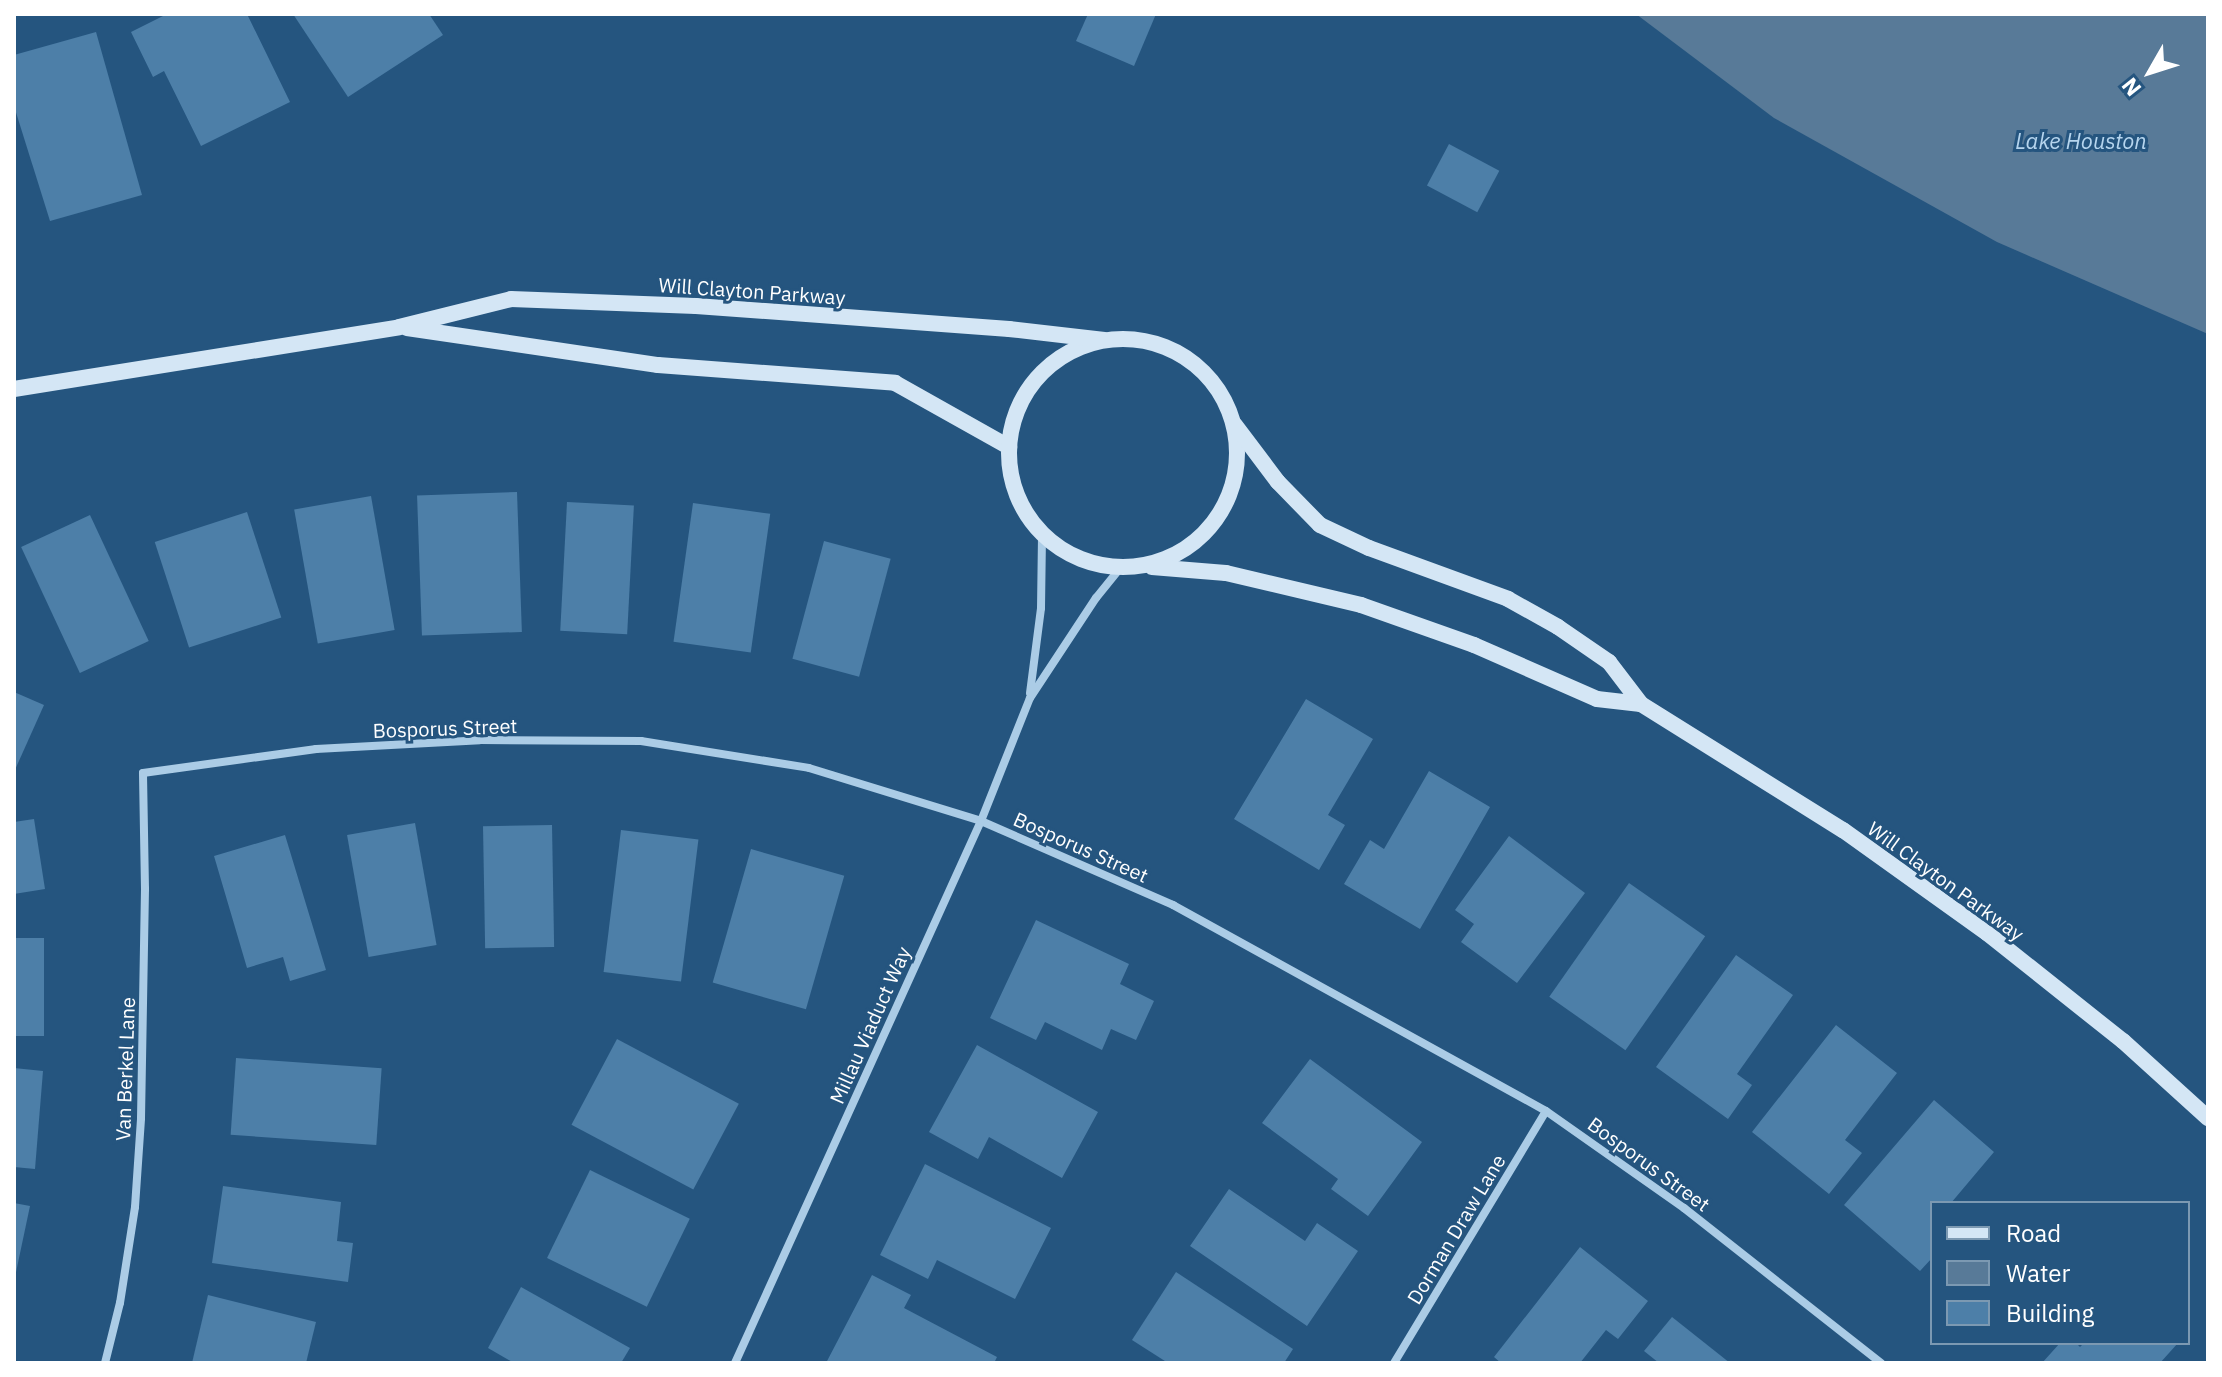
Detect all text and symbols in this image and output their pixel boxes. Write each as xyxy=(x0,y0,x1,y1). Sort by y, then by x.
north arrow xyxy=(2110,32,2190,112)
text: N xyxy=(2115,72,2147,103)
water label: Lake Houston xyxy=(2015,128,2147,154)
street label: Will Clayton Parkway xyxy=(658,273,846,309)
street label: Bosporus Street xyxy=(372,713,518,743)
street label: Bosporus Street xyxy=(1010,807,1152,887)
street label: Will Clayton Parkway xyxy=(1863,816,2029,946)
street label: Millau Viaduct Way xyxy=(825,943,915,1107)
street label: Van Berkel Lane xyxy=(110,997,140,1141)
street label: Bosporus Street xyxy=(1583,1112,1715,1216)
street label: Dorman Draw Lane xyxy=(1402,1150,1510,1308)
legend xyxy=(1930,1201,2190,1345)
text: Road xyxy=(2006,1217,2061,1249)
text: Water xyxy=(2006,1257,2070,1289)
text: Building xyxy=(2006,1297,2094,1329)

